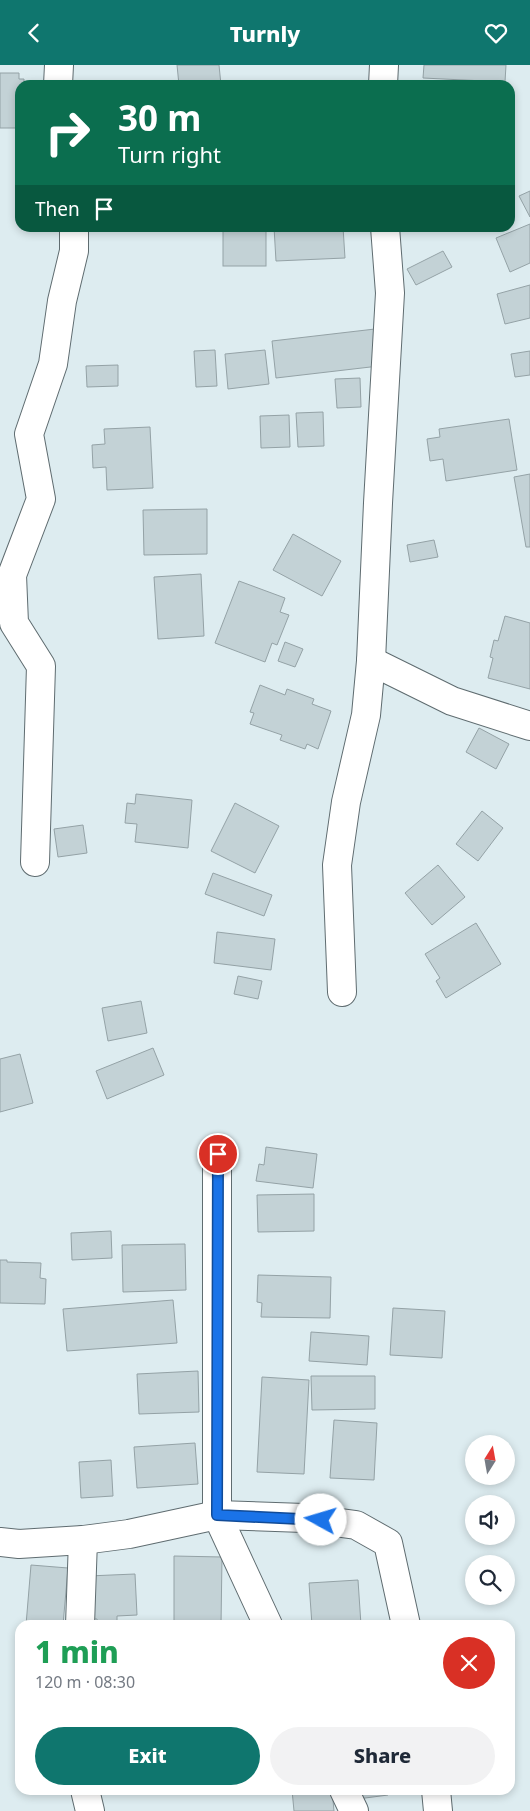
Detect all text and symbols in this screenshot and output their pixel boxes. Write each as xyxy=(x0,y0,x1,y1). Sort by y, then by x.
text: Turnly xyxy=(230,18,300,48)
icon: back xyxy=(20,19,48,47)
icon: heart xyxy=(482,19,510,47)
text: 30 m xyxy=(118,94,201,141)
icon: right xyxy=(35,100,100,165)
text: Turn right xyxy=(118,139,221,169)
icon: arrive xyxy=(90,195,118,223)
text: Then xyxy=(35,196,80,222)
pin xyxy=(197,1133,239,1175)
icon: arrive xyxy=(204,1140,232,1168)
north arrow xyxy=(465,1435,515,1485)
map controls xyxy=(465,1435,515,1605)
position arrow xyxy=(294,1493,346,1545)
button: sound xyxy=(465,1495,515,1545)
button: search xyxy=(465,1555,515,1605)
text: 1 min xyxy=(35,1631,119,1672)
button: close xyxy=(443,1637,495,1689)
text: 120 m · 08:30 xyxy=(35,1671,135,1693)
button: Exit xyxy=(35,1727,260,1785)
button: Share xyxy=(270,1727,495,1785)

